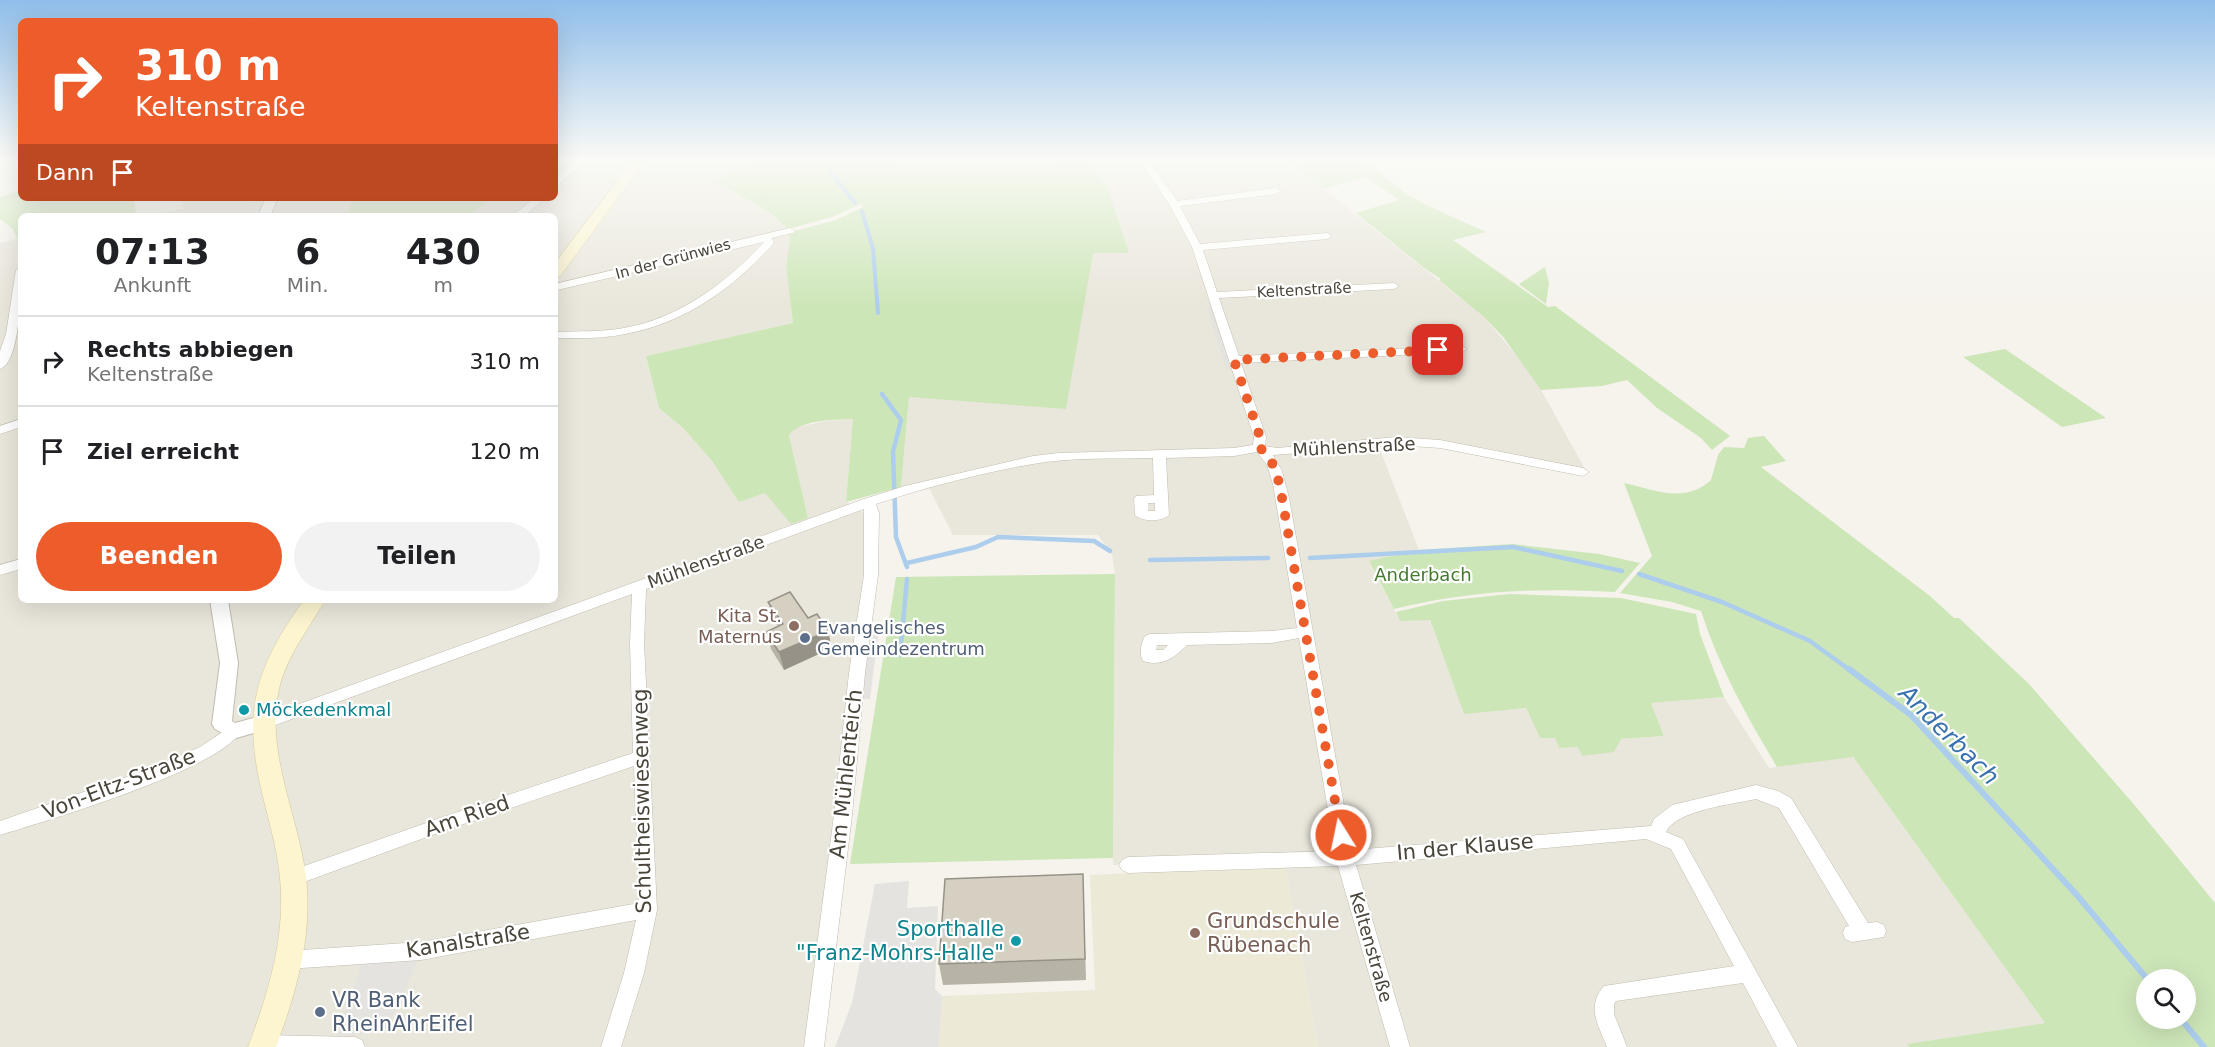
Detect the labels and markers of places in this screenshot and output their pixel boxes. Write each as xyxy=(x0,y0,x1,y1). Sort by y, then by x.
pin xyxy=(1412,324,1463,375)
place label: Kita St. Maternus xyxy=(698,605,782,647)
place label: Evangelisches Gemeindezentrum xyxy=(817,617,985,659)
marker: Kita St. Maternus xyxy=(787,619,801,633)
marker: Evangelisches Gemeindezentrum xyxy=(798,631,812,645)
place label: Möckedenkmal xyxy=(256,699,391,720)
marker: Möckedenkmal xyxy=(237,703,251,717)
place label: Grundschule Rübenach xyxy=(1207,909,1340,957)
place label: Sporthalle "Franz-Mohrs-Halle" xyxy=(796,917,1004,965)
marker: Grundschule Rübenach xyxy=(1188,926,1202,940)
marker: Sporthalle "Franz-Mohrs-Halle" xyxy=(1009,934,1023,948)
place label: VR Bank RheinAhrEifel xyxy=(332,988,474,1036)
marker: VR Bank RheinAhrEifel xyxy=(313,1005,327,1019)

